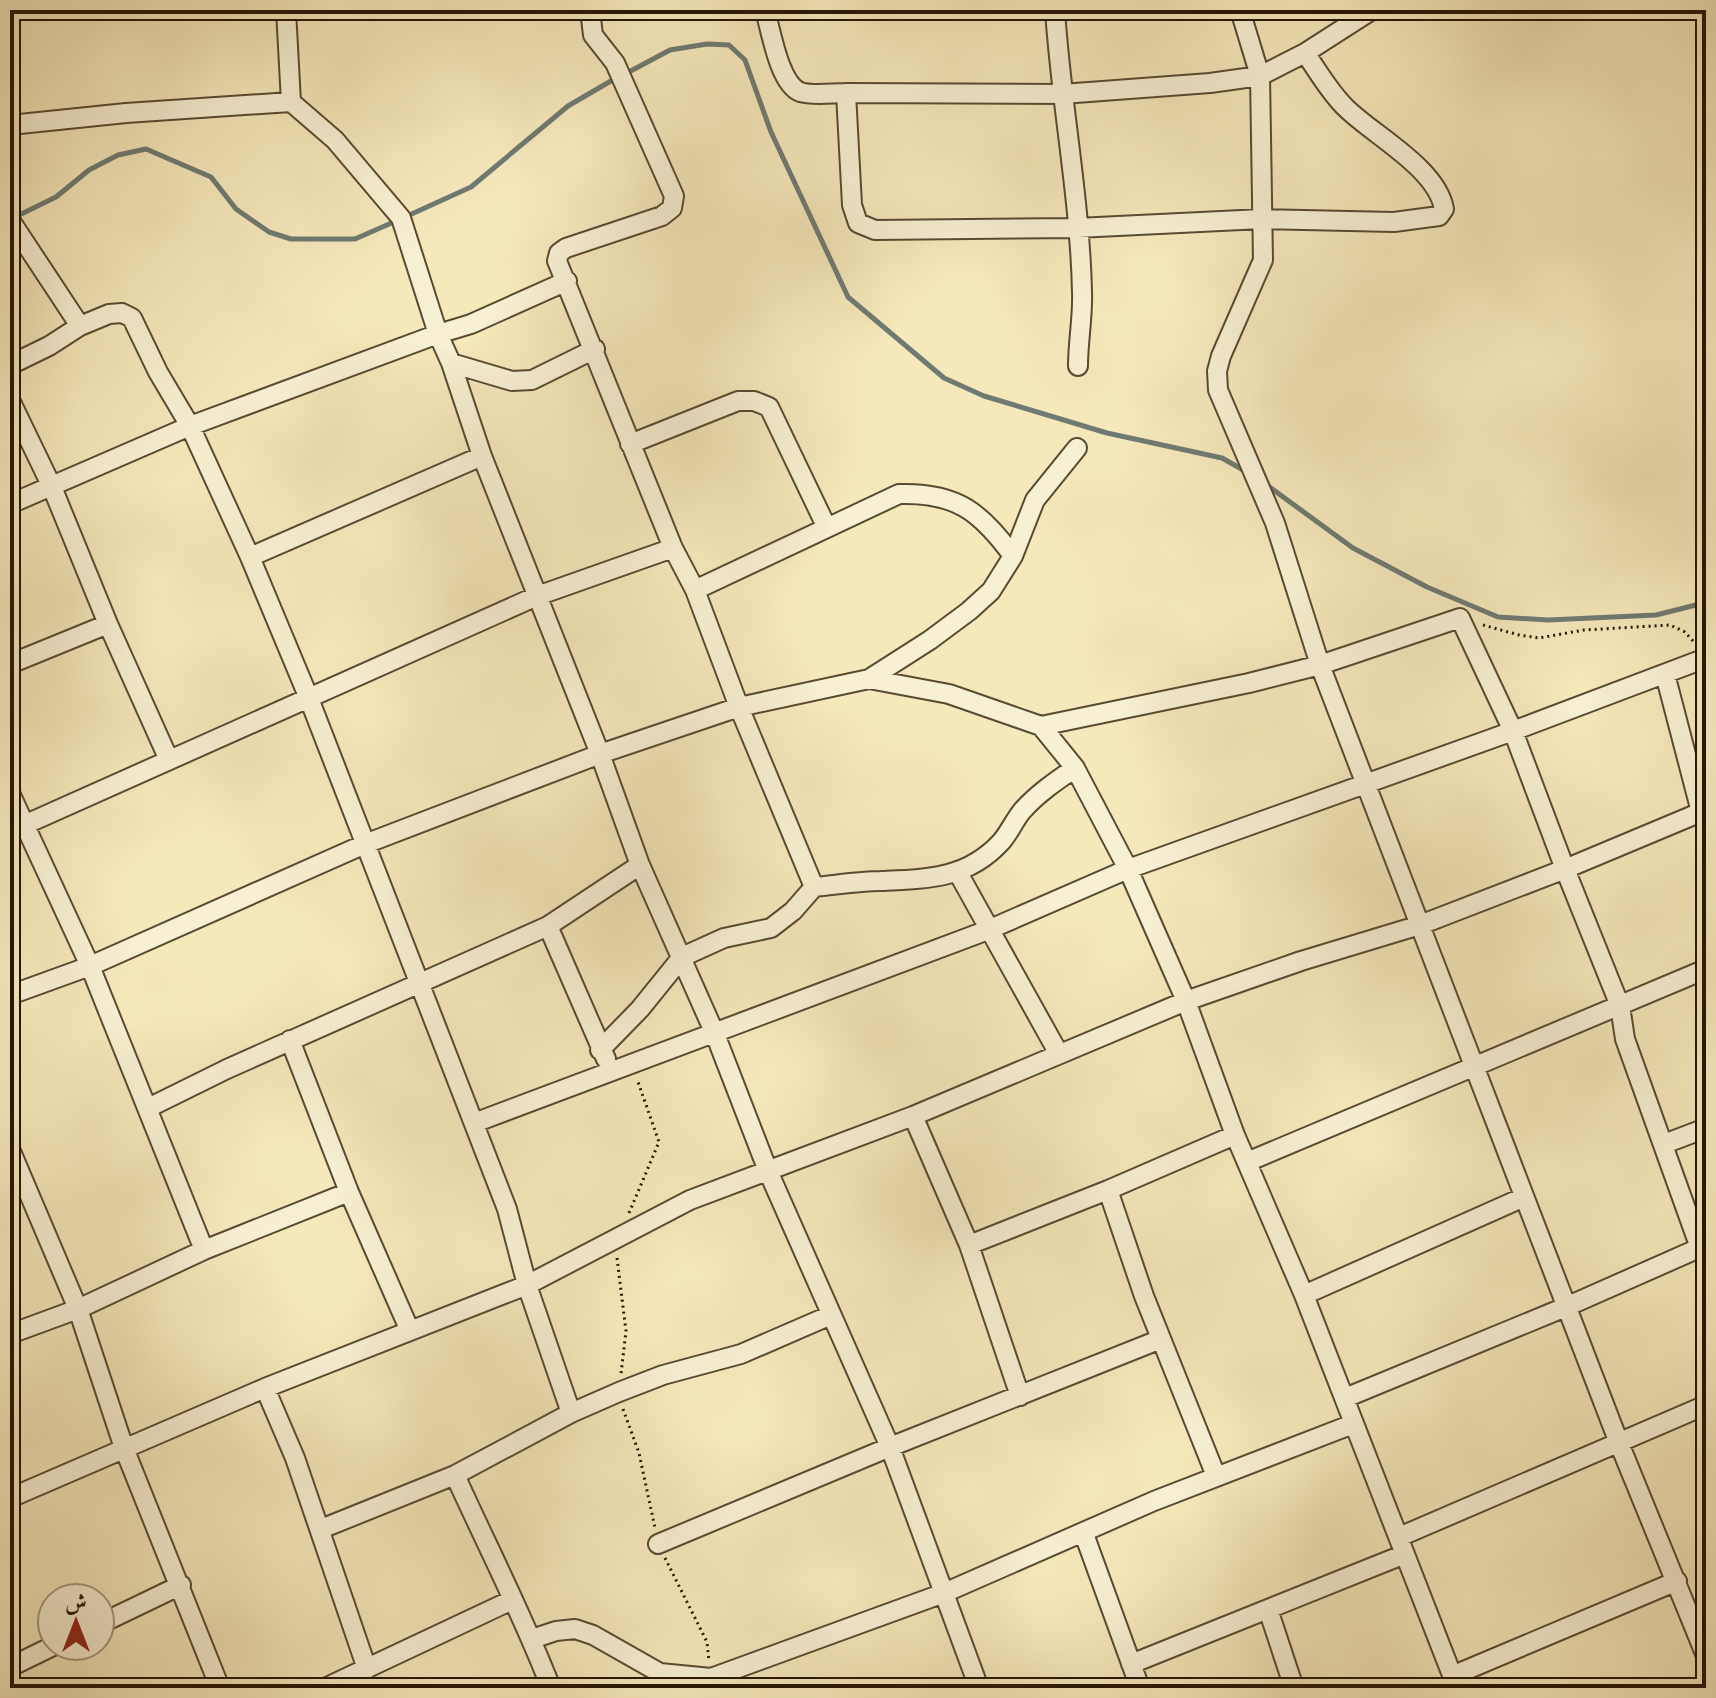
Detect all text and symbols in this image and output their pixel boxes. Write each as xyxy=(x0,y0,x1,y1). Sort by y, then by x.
north arrow xyxy=(36,1582,116,1662)
text: ش xyxy=(65,1590,87,1618)

